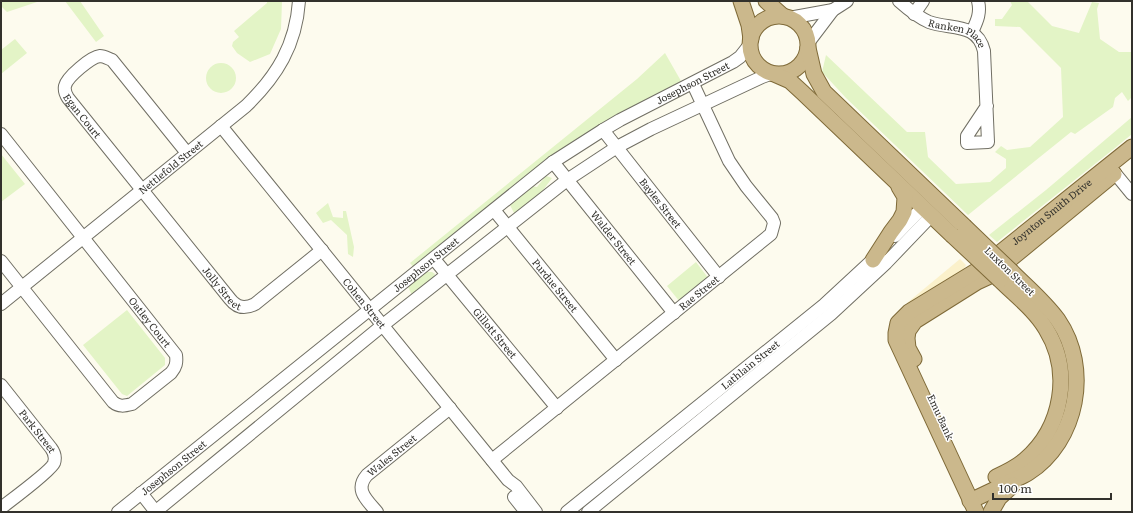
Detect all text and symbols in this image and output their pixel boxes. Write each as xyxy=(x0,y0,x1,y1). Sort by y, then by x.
street label: Ranken Place xyxy=(926,14,990,50)
street label: Josephson Street xyxy=(653,57,732,107)
street label: Egan Court xyxy=(60,90,105,141)
street label: Nettlefold Street xyxy=(135,136,206,197)
street label: Bayles Street xyxy=(636,174,686,231)
street label: Joynton Smith Drive xyxy=(1008,174,1094,248)
street label: Walder Street xyxy=(588,207,641,268)
street label: Josephson Street xyxy=(389,233,462,295)
street label: Luxton Street xyxy=(982,243,1039,299)
street label: Purdue Street xyxy=(529,255,582,315)
street label: Jolly Street xyxy=(199,263,244,313)
street label: Rae Street xyxy=(675,271,722,313)
street label: Cohen Street xyxy=(340,274,390,331)
street label: Oatley Court xyxy=(126,293,175,350)
street label: Gillott Street xyxy=(470,304,521,361)
street label: Lathlain Street xyxy=(717,336,782,392)
street label: Emu Bank xyxy=(924,392,959,443)
street label: Park Street xyxy=(16,406,61,456)
street label: Wales Street xyxy=(363,430,419,479)
street label: Josephson Street xyxy=(137,436,209,498)
scale bar xyxy=(993,475,1111,501)
text: 100 m xyxy=(999,479,1032,497)

